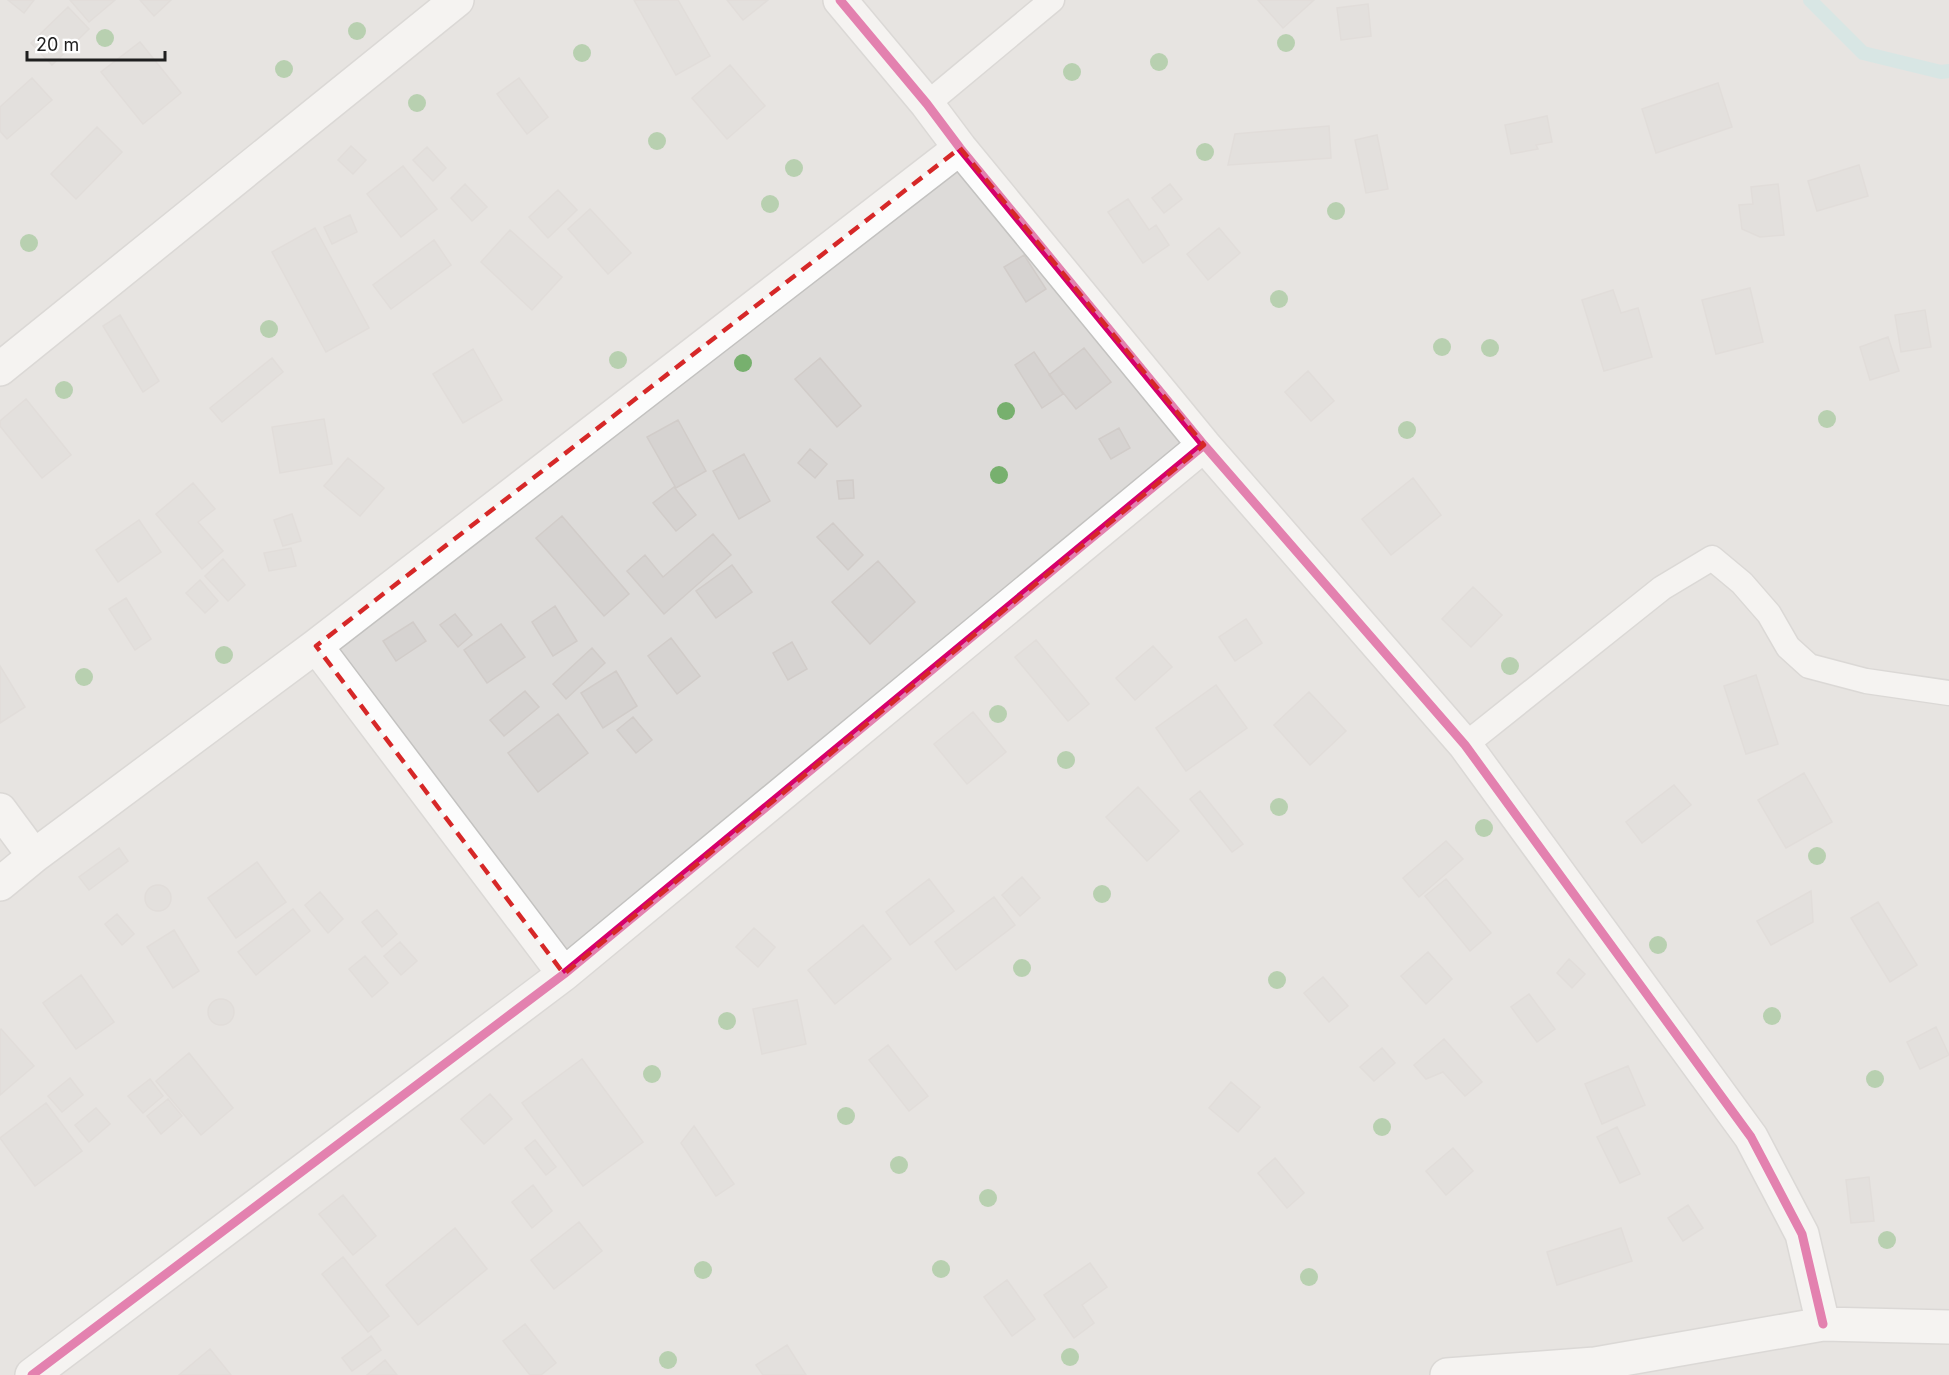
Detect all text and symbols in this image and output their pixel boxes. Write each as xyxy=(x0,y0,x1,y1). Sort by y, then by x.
scale bar xyxy=(27,24,165,62)
text: 20 m xyxy=(36,34,79,55)

